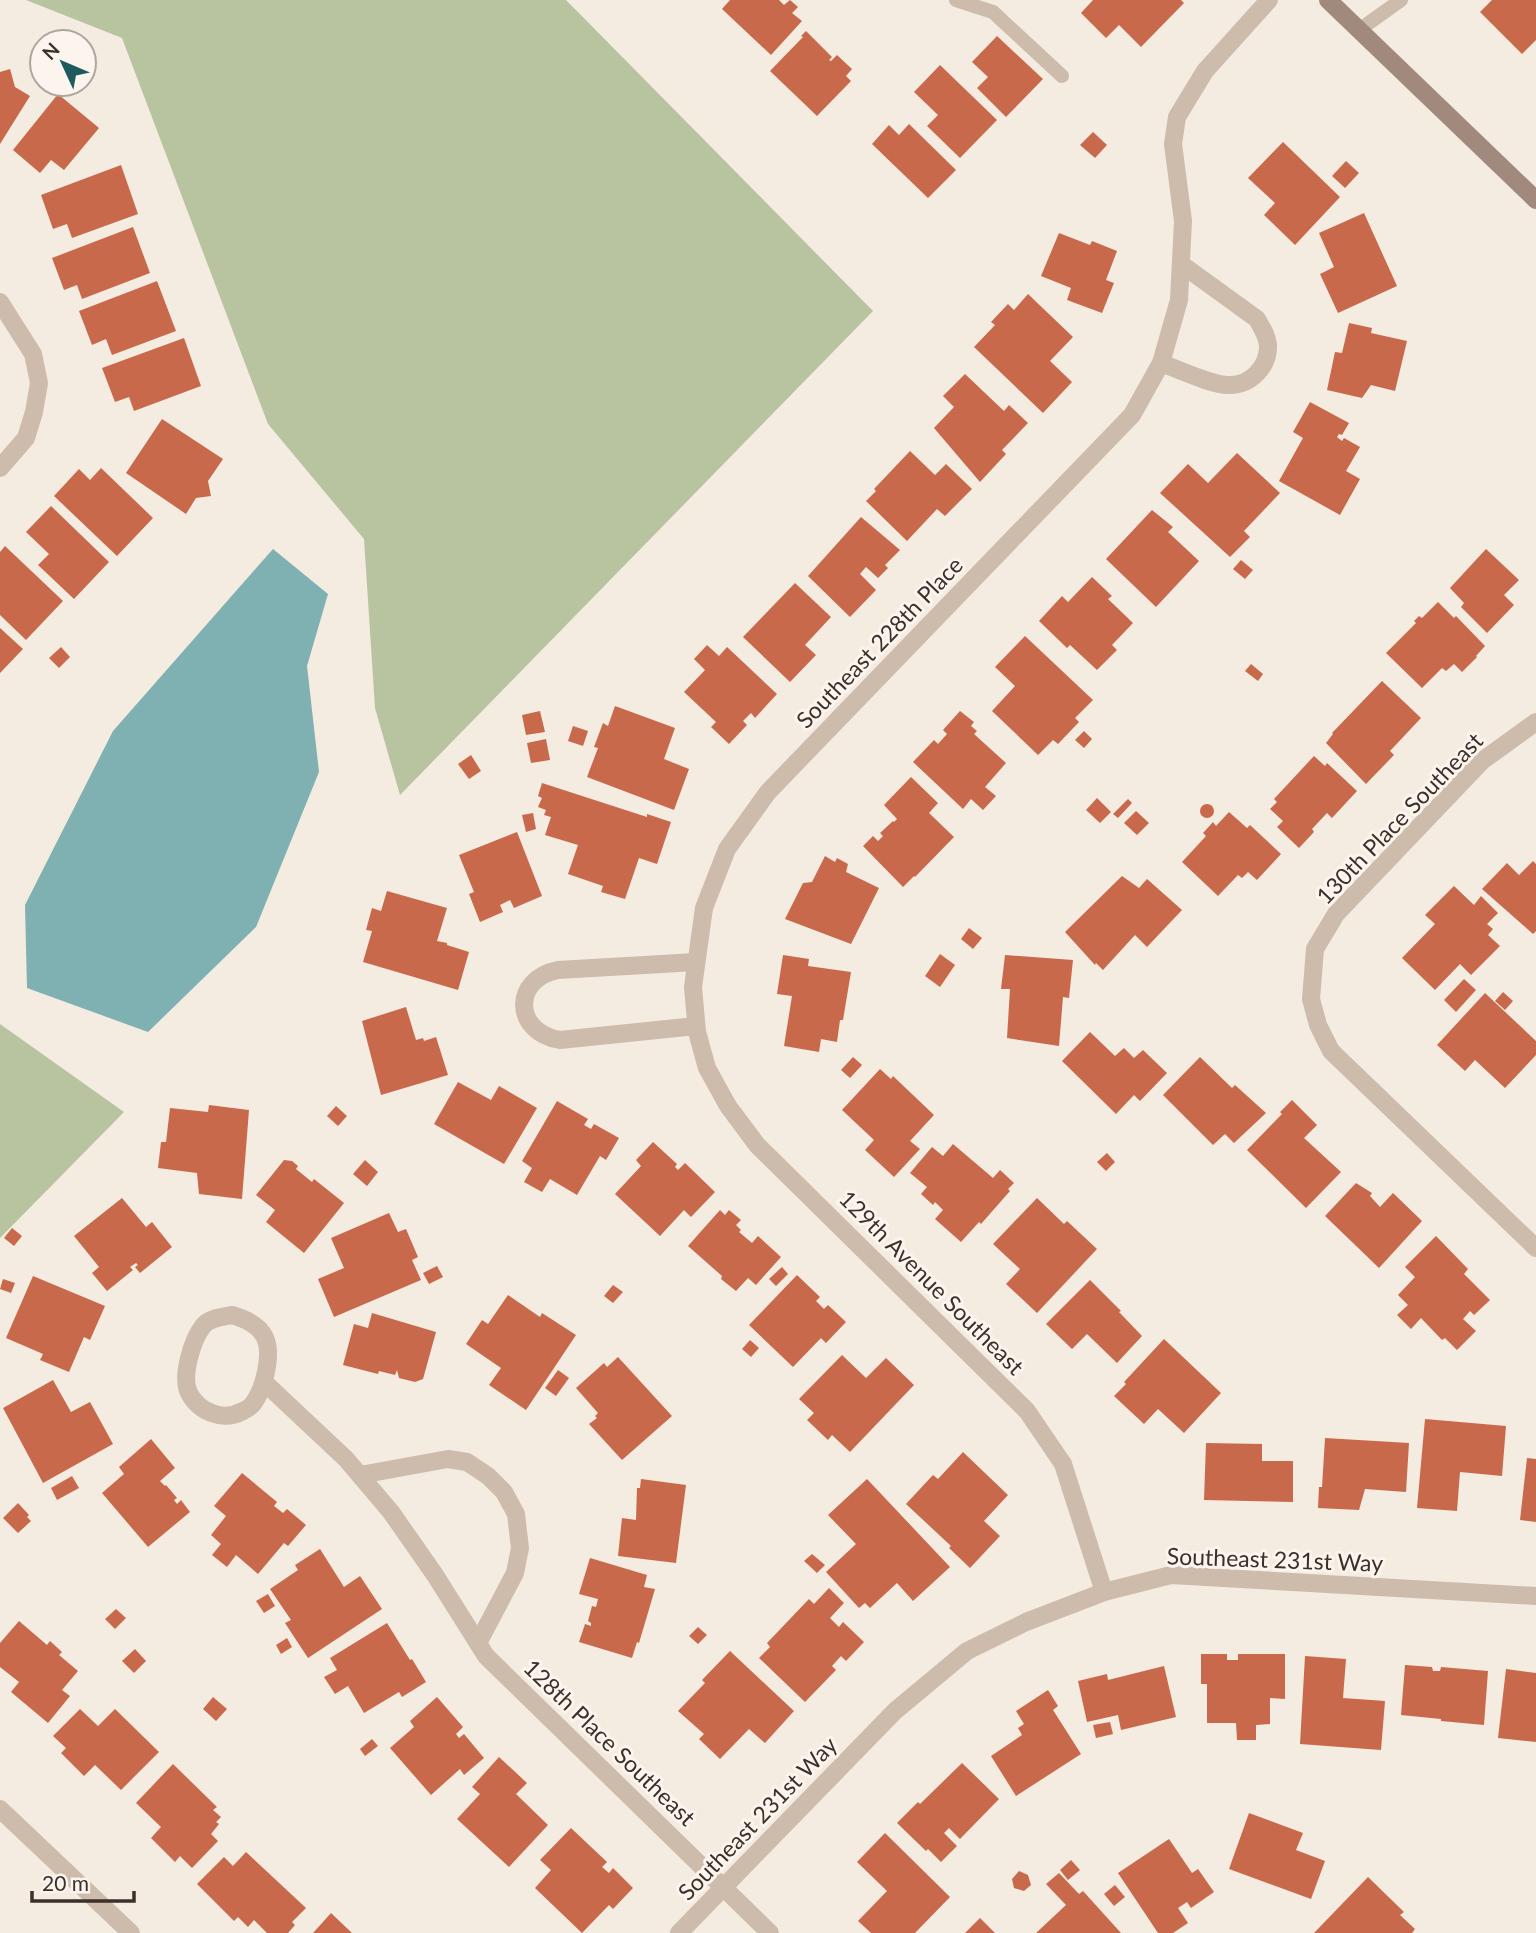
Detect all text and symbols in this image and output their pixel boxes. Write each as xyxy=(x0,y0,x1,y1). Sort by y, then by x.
north arrow xyxy=(28,28,98,98)
text: N xyxy=(37,38,64,64)
street label: Southeast 228th Place xyxy=(790,550,968,734)
street label: 130th Place Southeast xyxy=(1310,726,1489,910)
street label: 129th Avenue Southeast xyxy=(834,1184,1031,1381)
street label: Southeast 231st Way xyxy=(1166,1541,1384,1577)
street label: 128th Place Southeast xyxy=(518,1653,702,1832)
street label: Southeast 231st Way xyxy=(672,1730,842,1906)
scale bar xyxy=(32,1860,133,1904)
text: 20 m xyxy=(42,1870,89,1895)

